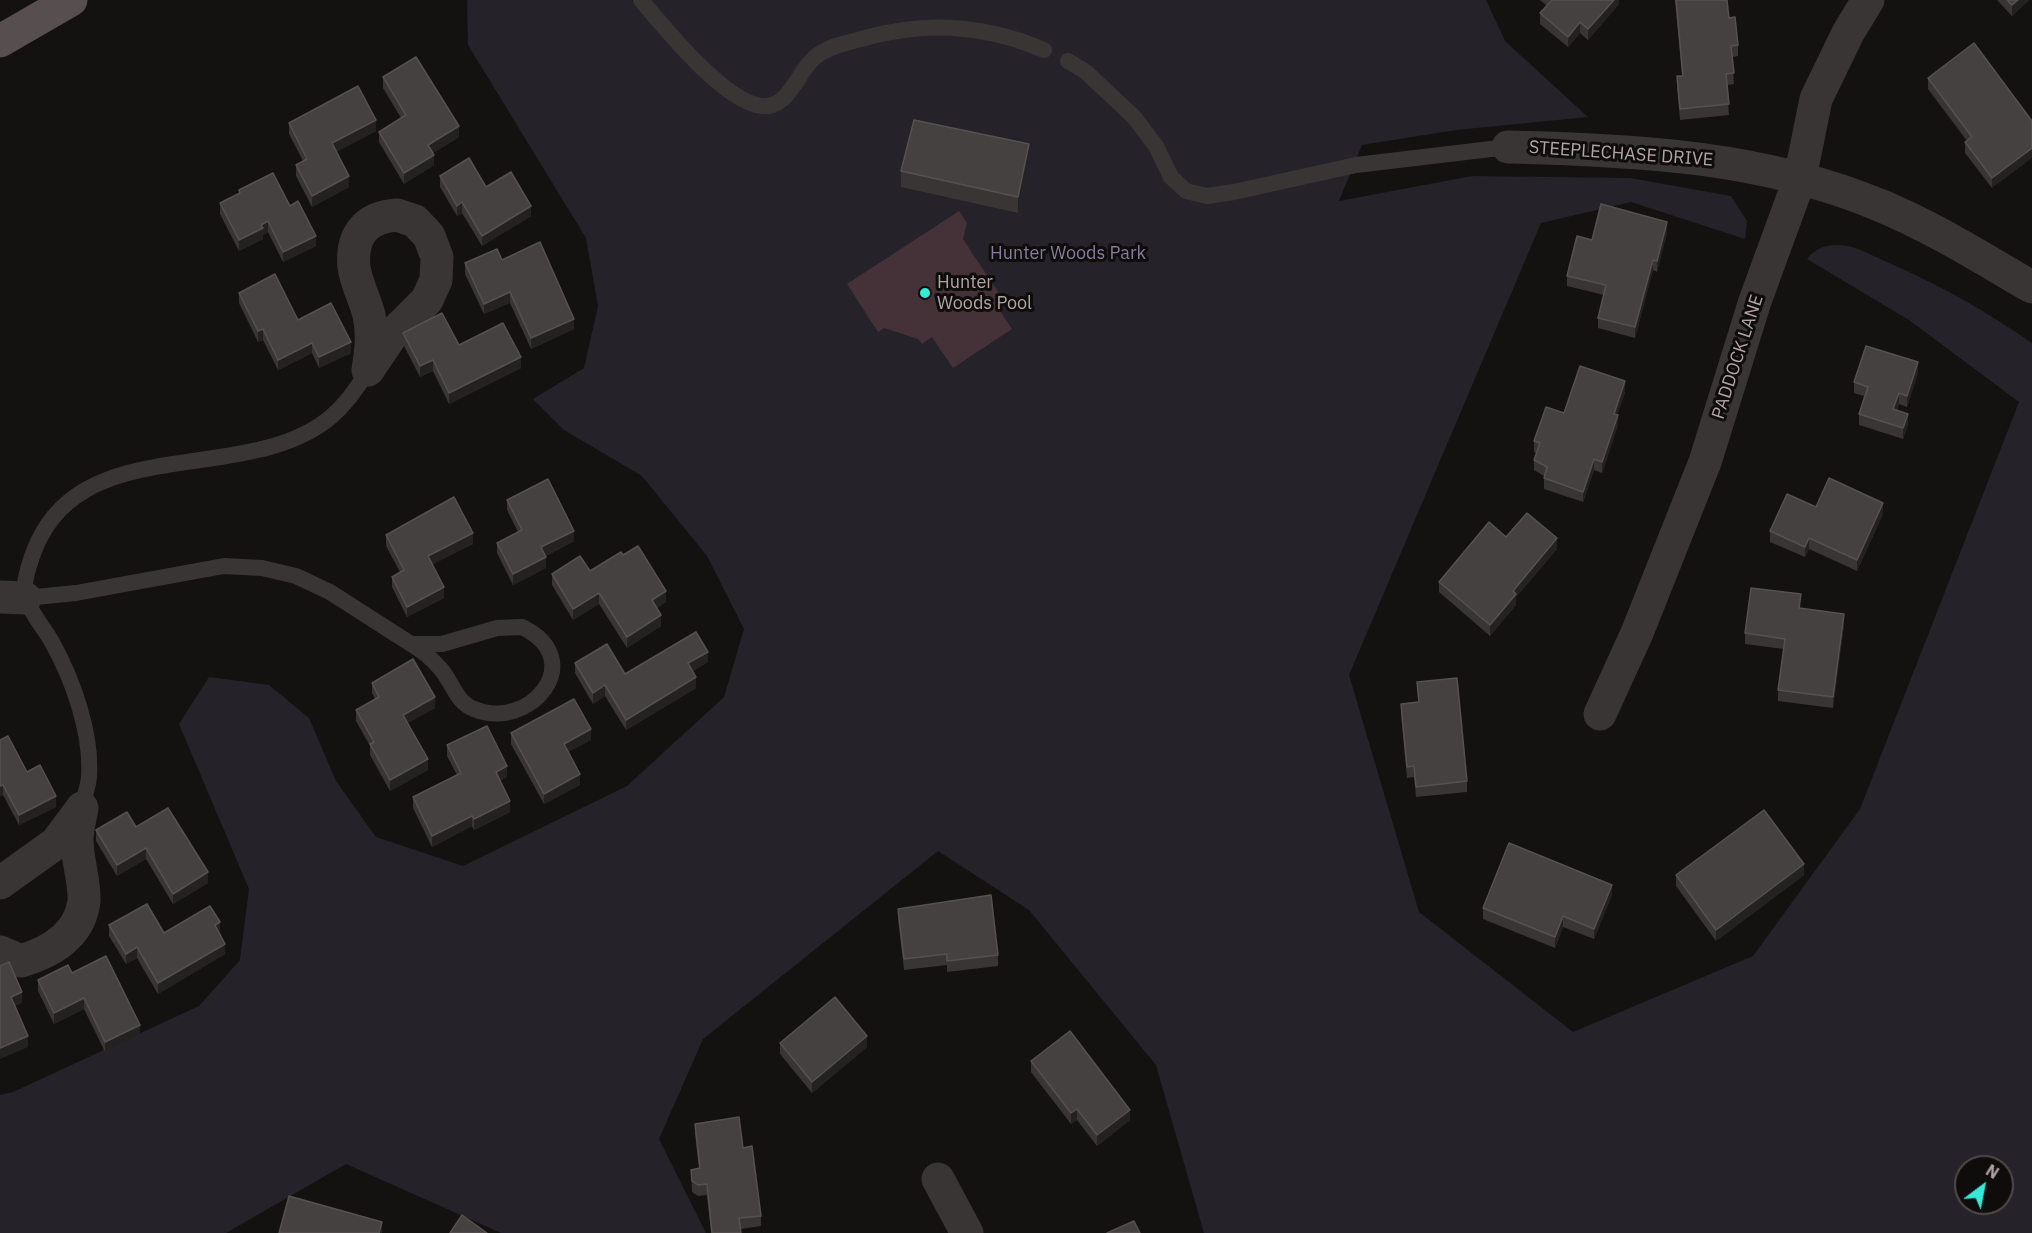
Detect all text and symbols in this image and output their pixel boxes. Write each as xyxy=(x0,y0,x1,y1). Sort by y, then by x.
street label: STEEPLECHASE DRIVE xyxy=(1528,137,1714,171)
park label: Hunter Woods Park xyxy=(990,243,1146,265)
place label: Hunter Woods Pool xyxy=(937,272,1032,314)
marker: Hunter Woods Pool xyxy=(918,286,932,300)
street label: PADDOCK LANE xyxy=(1708,292,1768,422)
north arrow xyxy=(1954,1155,2014,1215)
text: N xyxy=(1982,1160,2003,1183)

